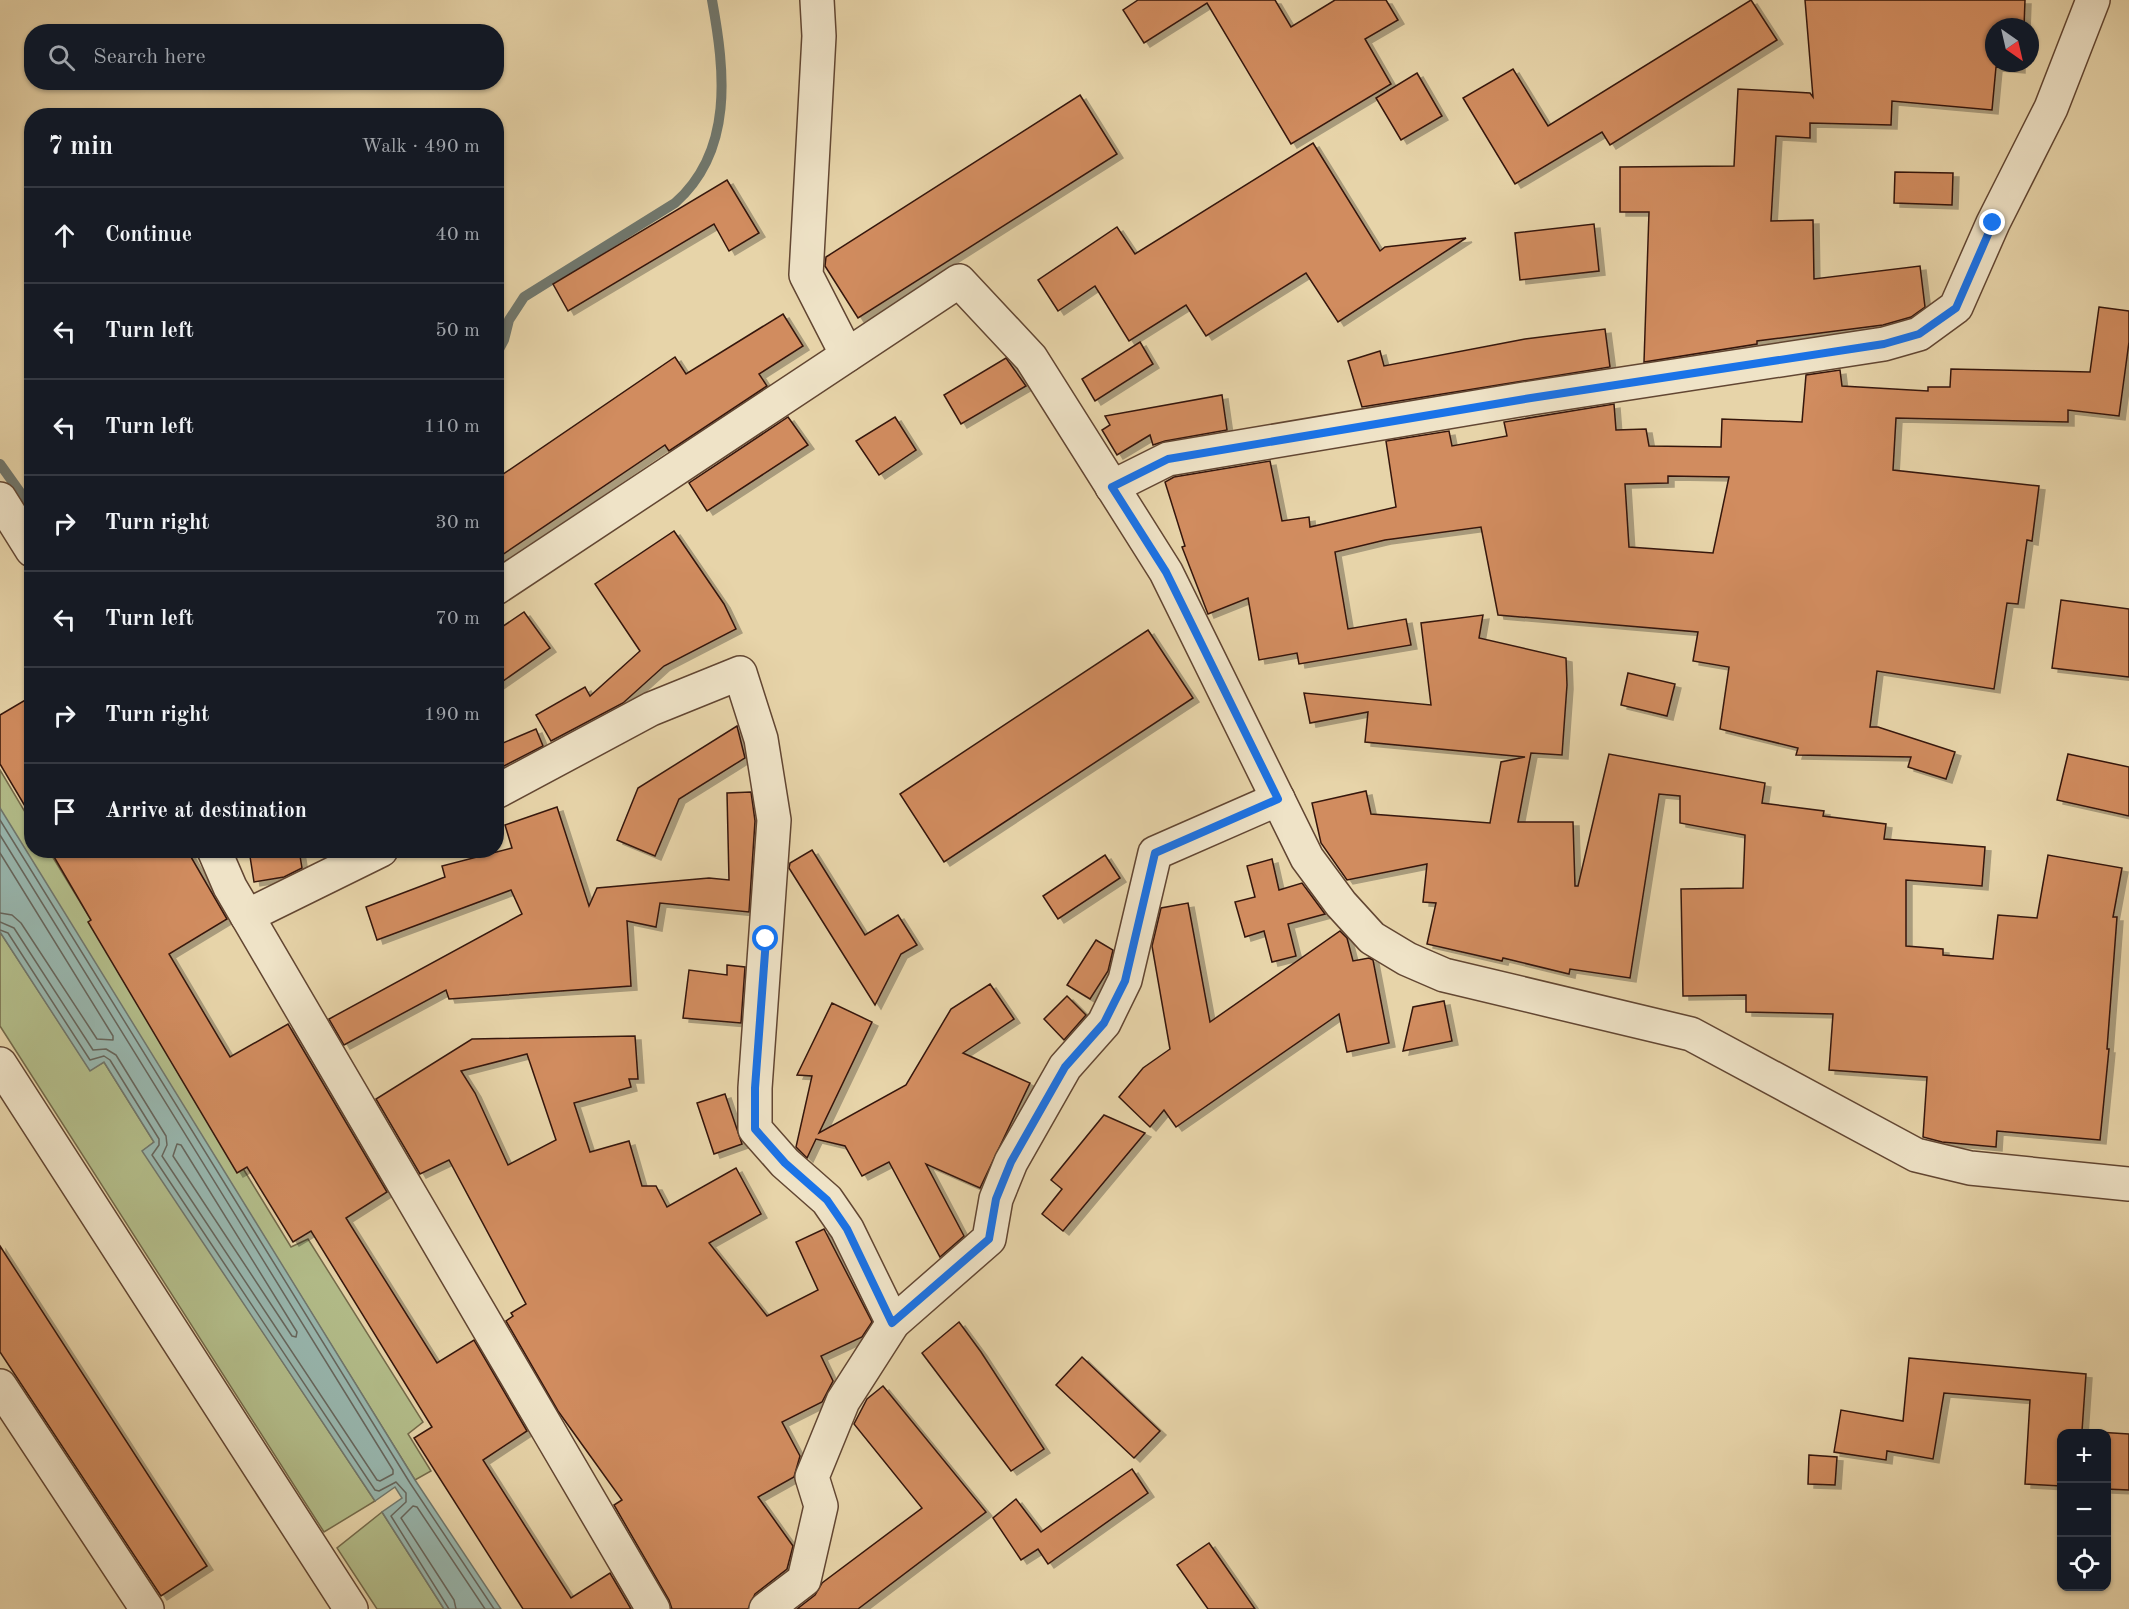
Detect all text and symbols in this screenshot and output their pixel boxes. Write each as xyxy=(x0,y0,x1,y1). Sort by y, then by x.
north arrow xyxy=(1985,18,2039,72)
search box xyxy=(24,24,504,90)
icon: search xyxy=(45,41,78,74)
text: Search here xyxy=(93,46,206,68)
text: 7 min xyxy=(48,134,113,160)
text: Walk · 490 m xyxy=(361,137,480,157)
route end xyxy=(1979,209,2005,235)
icon: ahead xyxy=(48,219,81,252)
text: Continue xyxy=(105,224,192,246)
text: 40 m xyxy=(435,225,480,245)
icon: left xyxy=(48,315,81,348)
text: Turn left xyxy=(105,320,194,342)
text: 50 m xyxy=(435,321,480,341)
icon: left xyxy=(48,411,81,444)
text: Turn left xyxy=(105,416,194,438)
text: 110 m xyxy=(424,417,480,437)
icon: right xyxy=(48,507,81,540)
text: Turn right xyxy=(105,512,209,534)
text: 30 m xyxy=(435,513,480,533)
icon: left xyxy=(48,603,81,636)
text: Turn left xyxy=(105,608,194,630)
text: 70 m xyxy=(435,609,480,629)
icon: right xyxy=(48,699,81,732)
text: Turn right xyxy=(105,704,209,726)
text: 190 m xyxy=(424,705,480,725)
icon: arrive xyxy=(48,795,81,828)
text: Arrive at destination xyxy=(105,800,307,822)
route start xyxy=(752,925,778,951)
map controls xyxy=(2057,1429,2111,1591)
button: + xyxy=(2057,1429,2111,1483)
button: − xyxy=(2057,1483,2111,1537)
button: locate xyxy=(2057,1537,2111,1591)

